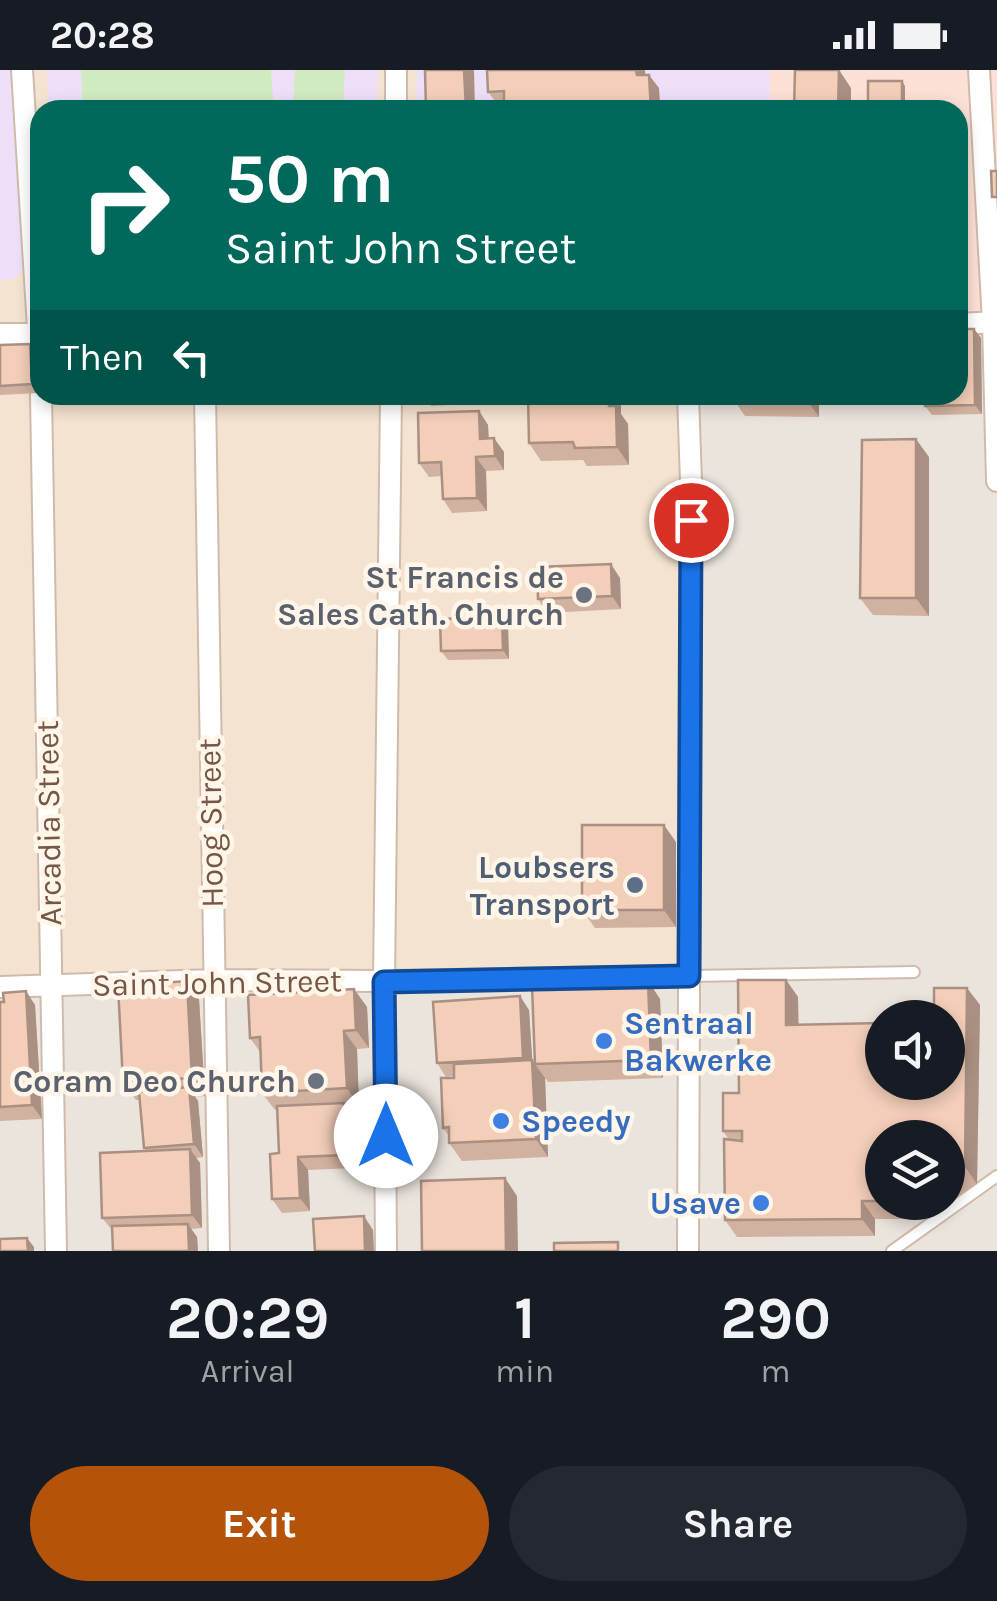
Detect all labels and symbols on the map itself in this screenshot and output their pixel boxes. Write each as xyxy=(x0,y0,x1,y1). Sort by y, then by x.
pin xyxy=(649,478,734,563)
place label: St Francis de Sales Cath. Church xyxy=(277,559,564,633)
marker: St Francis de Sales Cath. Church xyxy=(573,584,595,606)
street label: Arcadia Street xyxy=(29,720,69,926)
street label: Hoog Street xyxy=(191,738,231,908)
place label: Loubsers Transport xyxy=(470,849,615,923)
marker: Loubsers Transport xyxy=(624,874,646,896)
street label: Saint John Street xyxy=(92,962,342,1004)
place label: Sentraal Bakwerke xyxy=(624,1005,772,1079)
marker: Sentraal Bakwerke xyxy=(593,1030,615,1052)
place label: Coram Deo Church xyxy=(13,1063,296,1100)
marker: Coram Deo Church xyxy=(305,1070,327,1092)
position arrow xyxy=(334,1084,438,1188)
place label: Speedy xyxy=(521,1103,631,1140)
marker: Speedy xyxy=(490,1110,512,1132)
place label: Usave xyxy=(650,1185,741,1222)
marker: Usave xyxy=(750,1192,772,1214)

